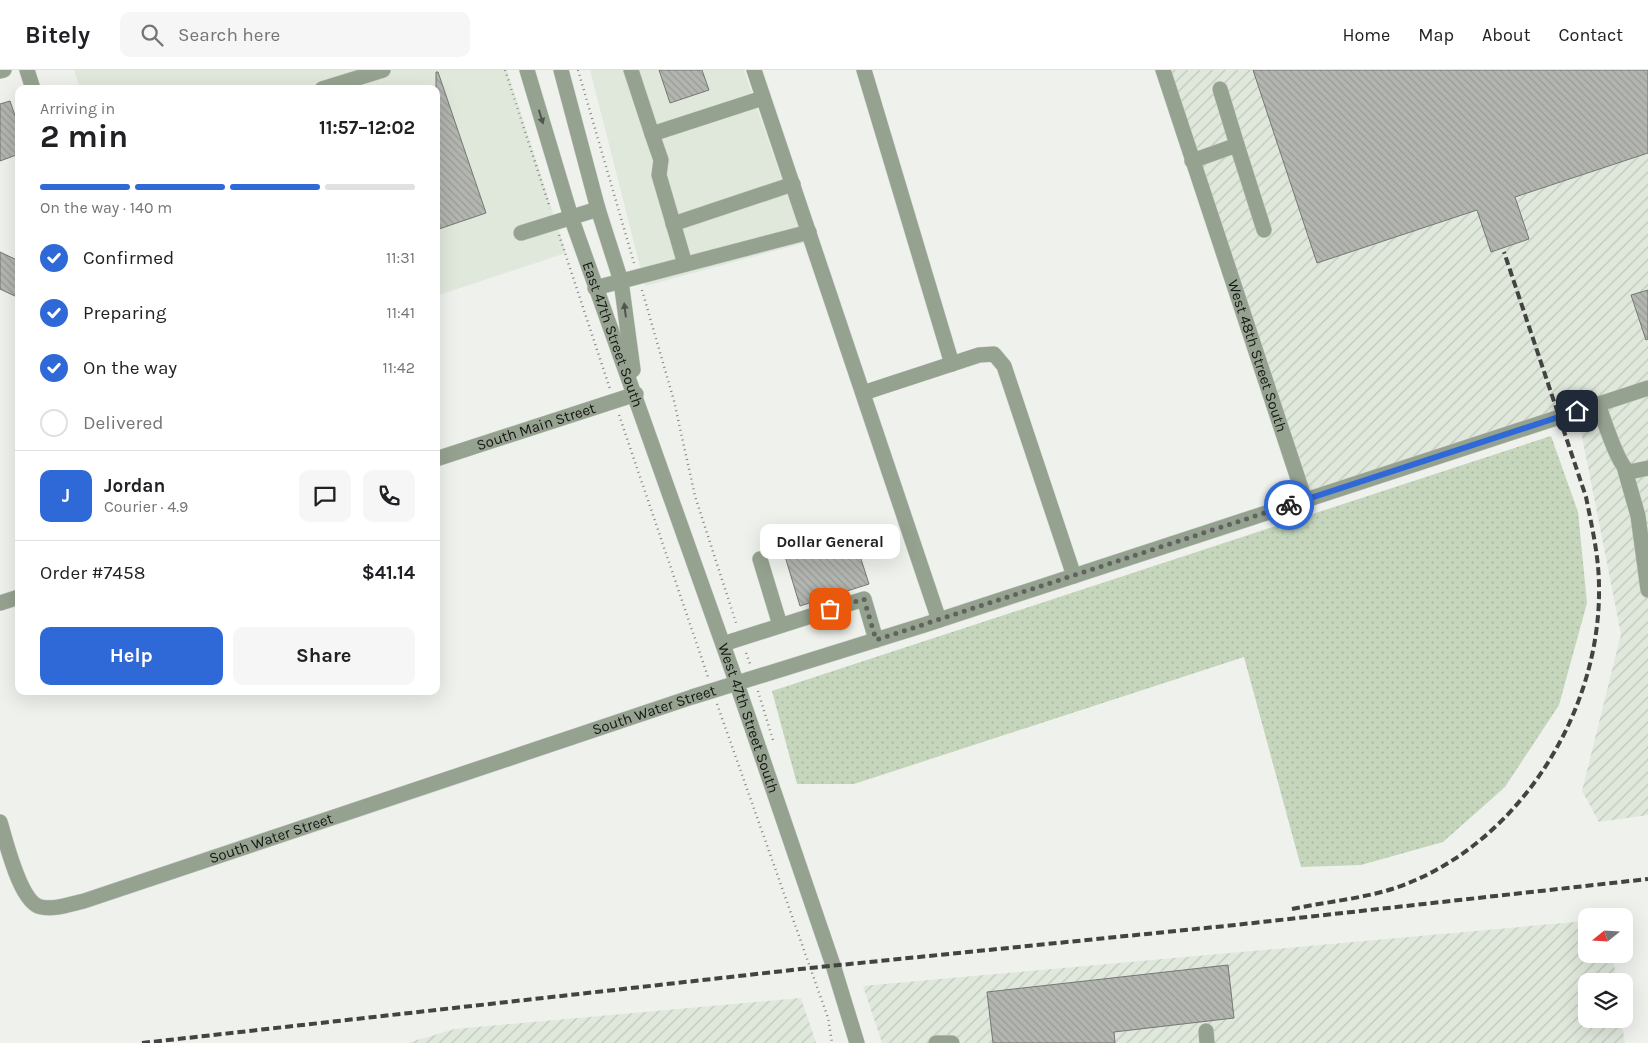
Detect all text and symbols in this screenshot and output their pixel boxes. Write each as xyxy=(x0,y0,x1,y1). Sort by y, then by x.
search box xyxy=(120,12,470,57)
text: Bitely xyxy=(25,21,90,49)
icon: search xyxy=(138,21,166,49)
text: Search here xyxy=(178,24,280,46)
text: Home xyxy=(1342,24,1390,46)
text: Map xyxy=(1418,24,1454,46)
text: About xyxy=(1482,24,1531,46)
text: Contact xyxy=(1559,24,1623,46)
text: Arriving in xyxy=(40,99,115,118)
one-way arrow xyxy=(537,109,545,124)
text: 11:57–12:02 xyxy=(319,117,415,139)
text: 2 min xyxy=(40,118,128,155)
text: On the way · 140 m xyxy=(40,198,172,217)
icon: check xyxy=(40,244,68,272)
text: Confirmed xyxy=(83,247,174,269)
text: 11:31 xyxy=(386,248,415,267)
street label: East 47th Street South xyxy=(579,259,647,410)
street label: West 48th Street South xyxy=(1224,277,1291,434)
icon: check xyxy=(40,299,68,327)
text: Preparing xyxy=(83,302,166,324)
one-way arrow xyxy=(621,302,629,318)
text: 11:41 xyxy=(387,303,415,322)
icon: check xyxy=(40,354,68,382)
text: On the way xyxy=(83,357,177,379)
text: 11:42 xyxy=(383,358,415,377)
pin xyxy=(1556,390,1598,432)
icon: home xyxy=(1563,397,1591,425)
street label: South Main Street xyxy=(474,399,598,454)
text: Delivered xyxy=(83,412,163,434)
button: chat xyxy=(299,470,351,522)
button: phone xyxy=(363,470,415,522)
text: Jordan xyxy=(104,475,165,497)
courier xyxy=(1264,480,1314,530)
text: J xyxy=(62,485,70,507)
icon: bike xyxy=(1275,491,1303,519)
text: Courier · 4.9 xyxy=(104,497,188,516)
callout: Dollar General xyxy=(760,524,900,559)
text: Dollar General xyxy=(776,532,884,551)
text: Order #7458 xyxy=(40,562,145,584)
text: $41.14 xyxy=(362,562,415,584)
pin xyxy=(809,588,851,630)
icon: bag xyxy=(816,595,844,623)
button: Help xyxy=(40,627,223,685)
button: Share xyxy=(233,627,415,685)
street label: West 47th Street South xyxy=(714,641,783,795)
street label: South Water Street xyxy=(590,681,718,739)
street label: South Water Street xyxy=(207,809,335,867)
north arrow xyxy=(1578,908,1632,962)
map controls xyxy=(1578,908,1633,1028)
button: layers xyxy=(1578,973,1633,1028)

